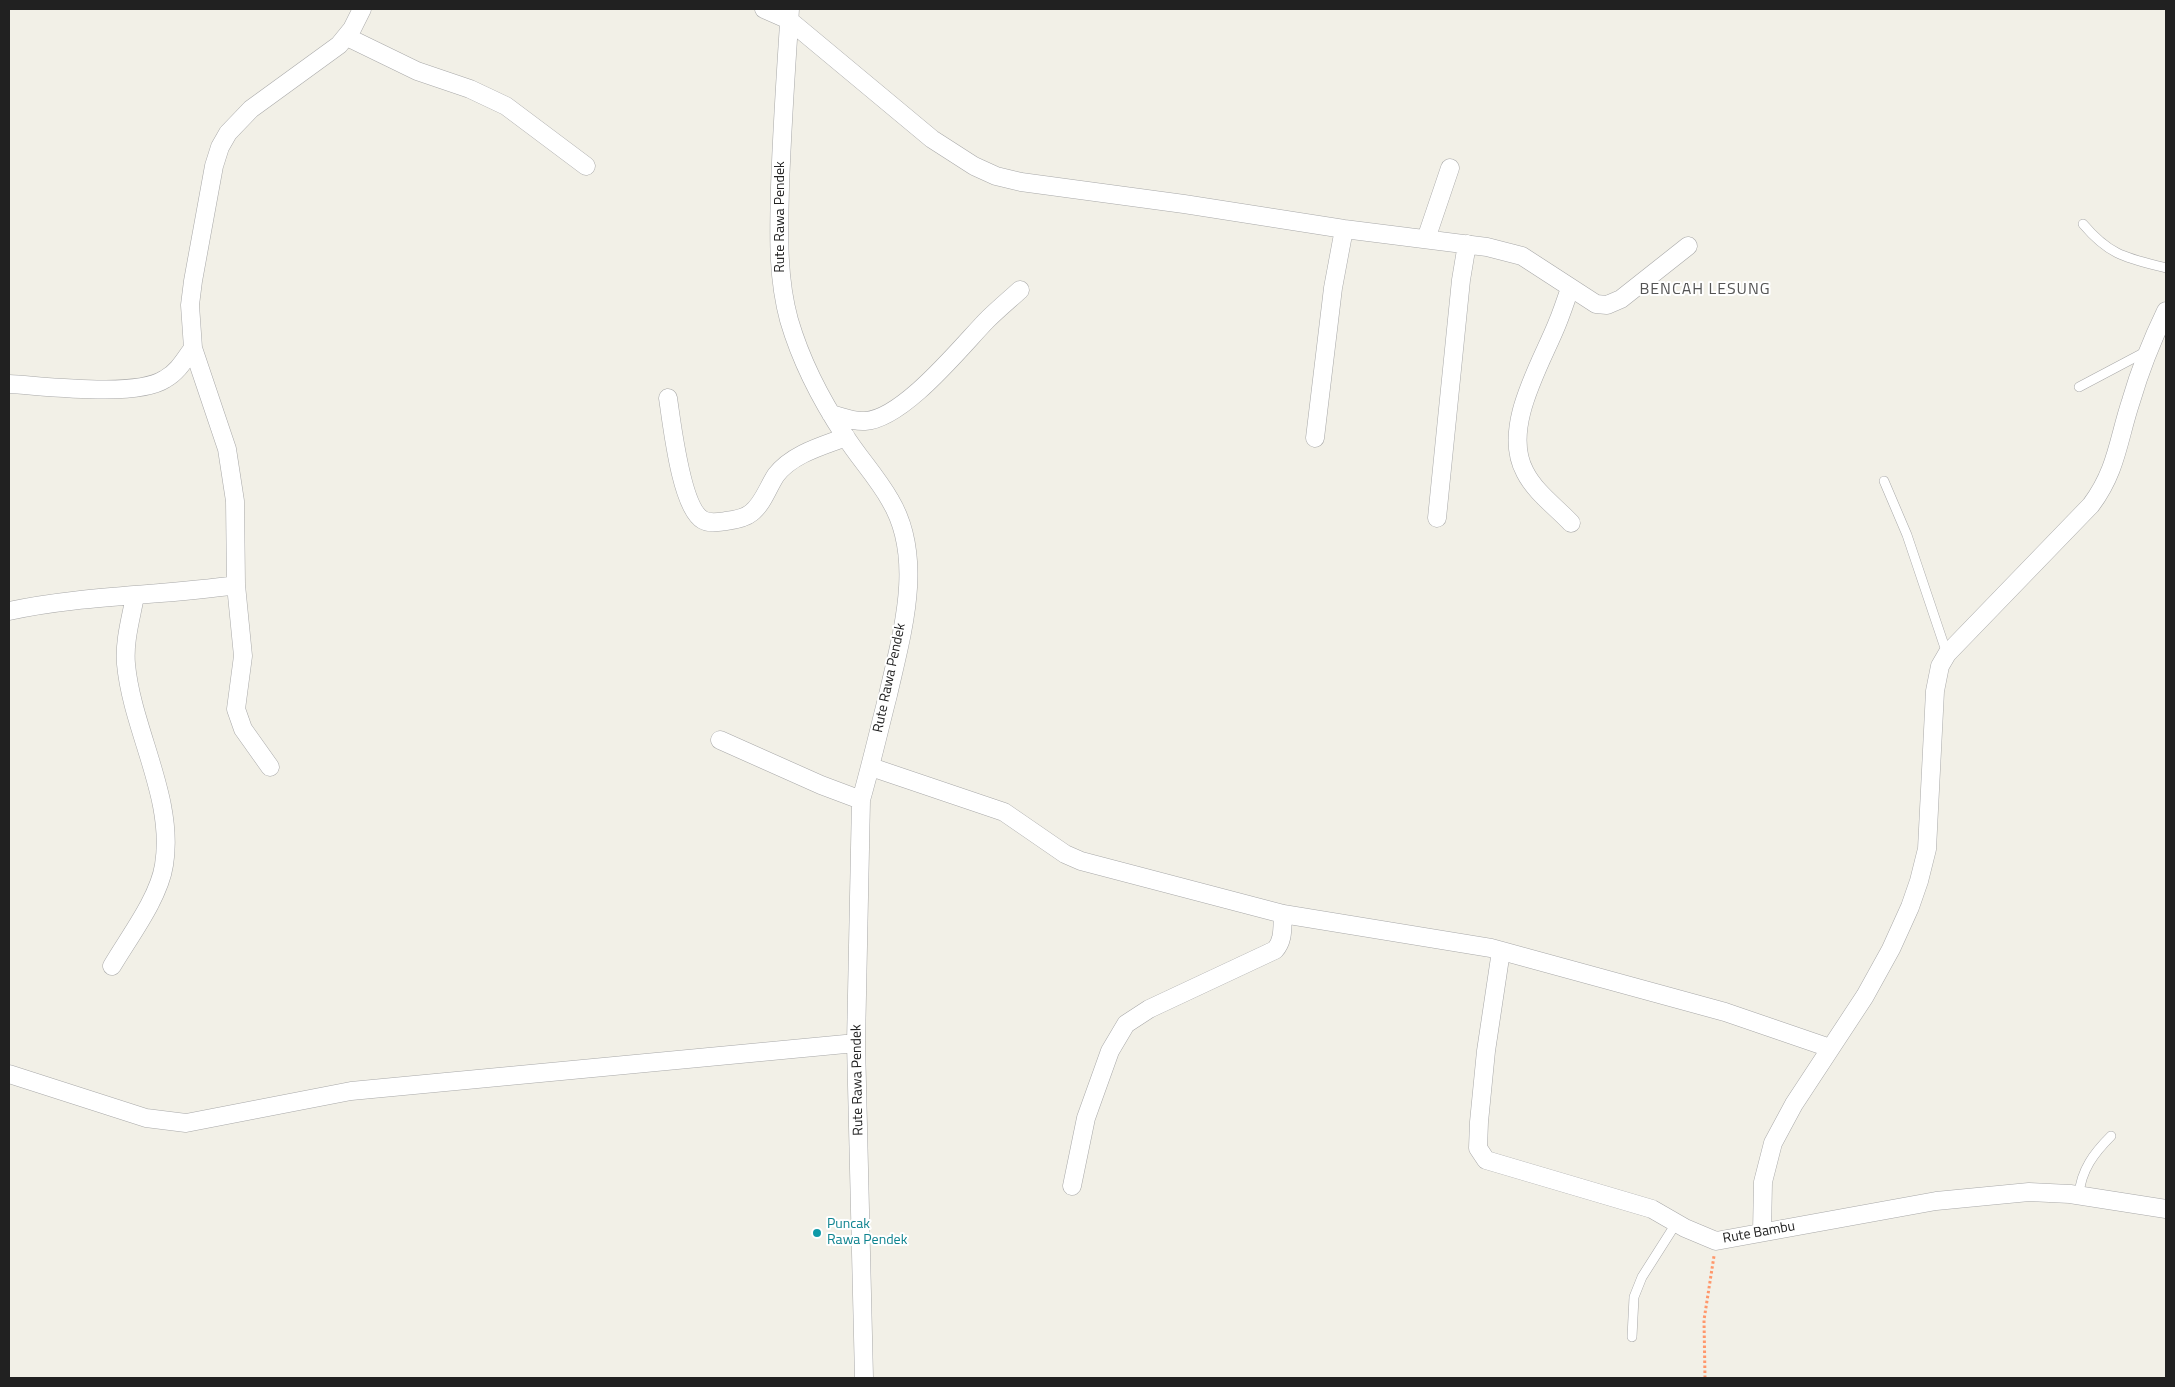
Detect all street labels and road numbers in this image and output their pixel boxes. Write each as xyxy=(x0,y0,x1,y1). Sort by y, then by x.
street label: Rute Rawa Pendek xyxy=(773,161,789,273)
street label: Rute Rawa Pendek xyxy=(870,622,910,734)
street label: Rute Rawa Pendek xyxy=(849,1024,867,1136)
street label: Rute Bambu xyxy=(1721,1218,1797,1248)

